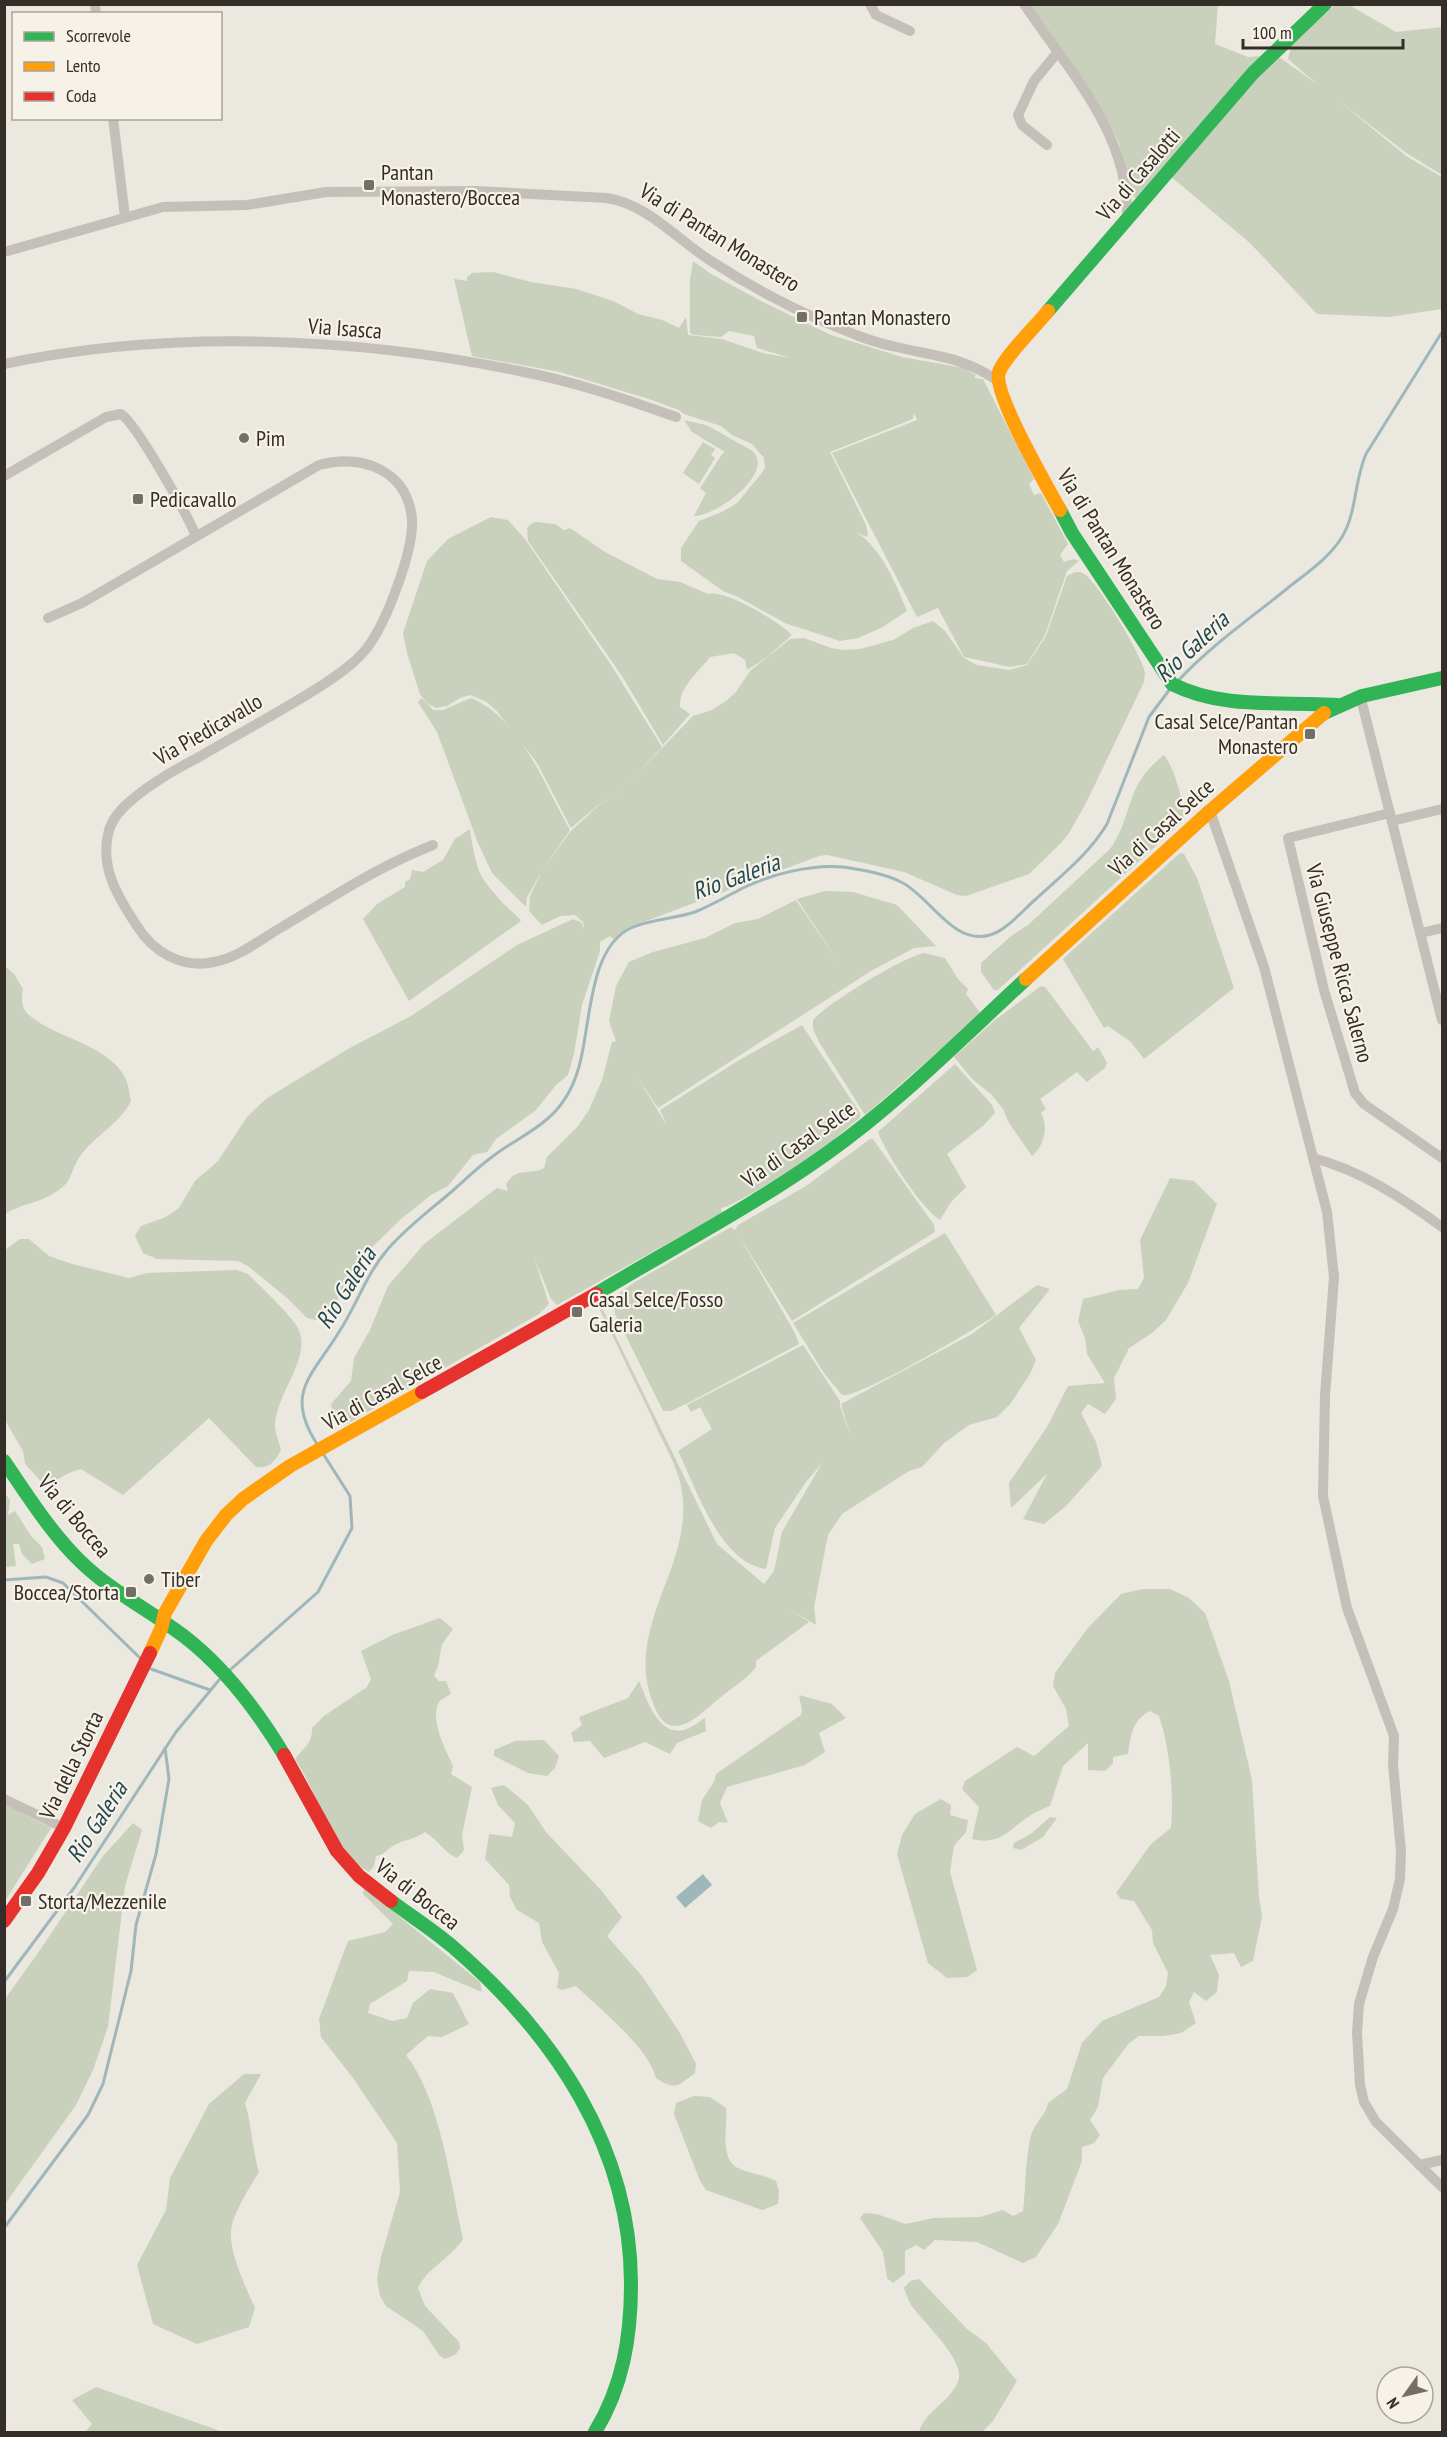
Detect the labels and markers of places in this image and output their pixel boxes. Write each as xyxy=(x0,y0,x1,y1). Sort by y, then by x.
place label: Pantan Monastero/Boccea xyxy=(381,158,520,211)
marker: Pantan Monastero/Boccea xyxy=(362,178,376,192)
place label: Pantan Monastero xyxy=(814,303,951,331)
marker: Pantan Monastero xyxy=(795,310,809,324)
place label: Pim xyxy=(256,424,285,452)
marker: Pim xyxy=(237,431,251,445)
place label: Pedicavallo xyxy=(150,485,236,513)
marker: Pedicavallo xyxy=(131,492,145,506)
place label: Casal Selce/Pantan Monastero xyxy=(1154,707,1298,760)
marker: Casal Selce/Pantan Monastero xyxy=(1303,727,1317,741)
place label: Casal Selce/Fosso Galeria xyxy=(589,1285,723,1338)
marker: Casal Selce/Fosso Galeria xyxy=(570,1305,584,1319)
place label: Tiber xyxy=(161,1565,200,1593)
marker: Tiber xyxy=(142,1572,156,1586)
place label: Boccea/Storta xyxy=(14,1578,119,1606)
marker: Boccea/Storta xyxy=(124,1585,138,1599)
place label: Storta/Mezzenile xyxy=(38,1887,167,1915)
marker: Storta/Mezzenile xyxy=(19,1894,33,1908)

